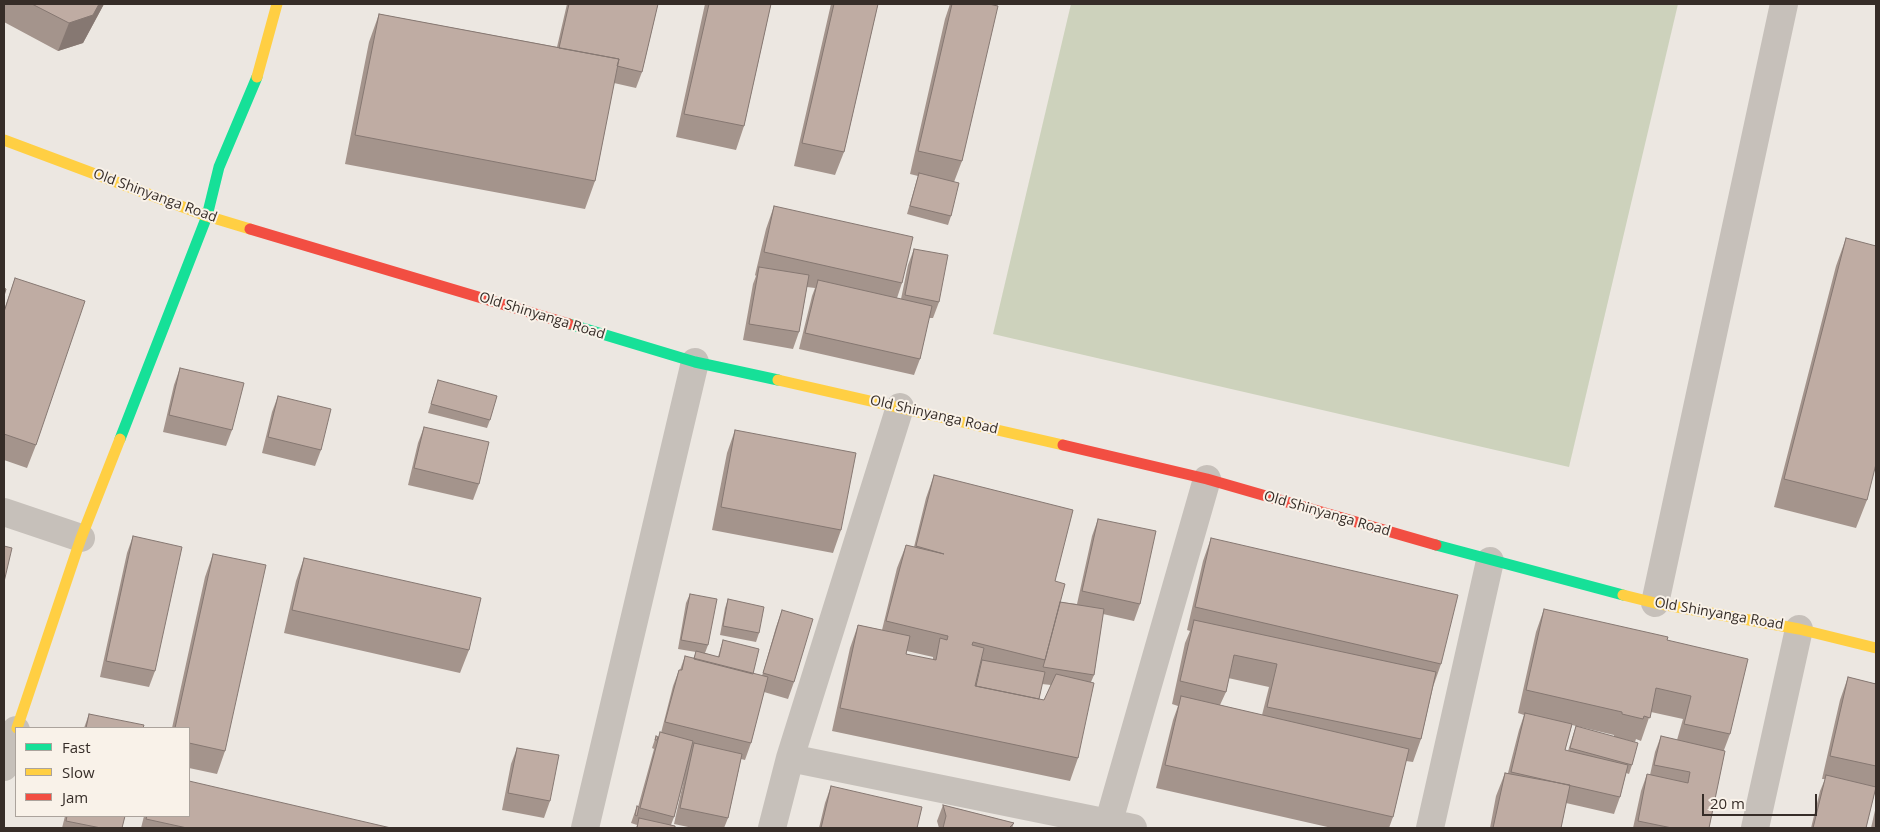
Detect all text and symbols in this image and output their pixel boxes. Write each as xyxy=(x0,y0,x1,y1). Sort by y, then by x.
street label: Old Shinyanga Road xyxy=(91,166,219,226)
street label: Old Shinyanga Road xyxy=(477,289,607,343)
street label: Old Shinyanga Road xyxy=(868,392,1000,438)
street label: Old Shinyanga Road xyxy=(1262,488,1392,540)
street label: Old Shinyanga Road xyxy=(1653,594,1785,634)
legend xyxy=(15,727,190,817)
text: Fast xyxy=(62,737,91,757)
text: Slow xyxy=(62,762,95,782)
scale bar xyxy=(1705,784,1820,816)
text: Jam xyxy=(62,787,88,807)
text: 20 m xyxy=(1710,793,1745,813)

